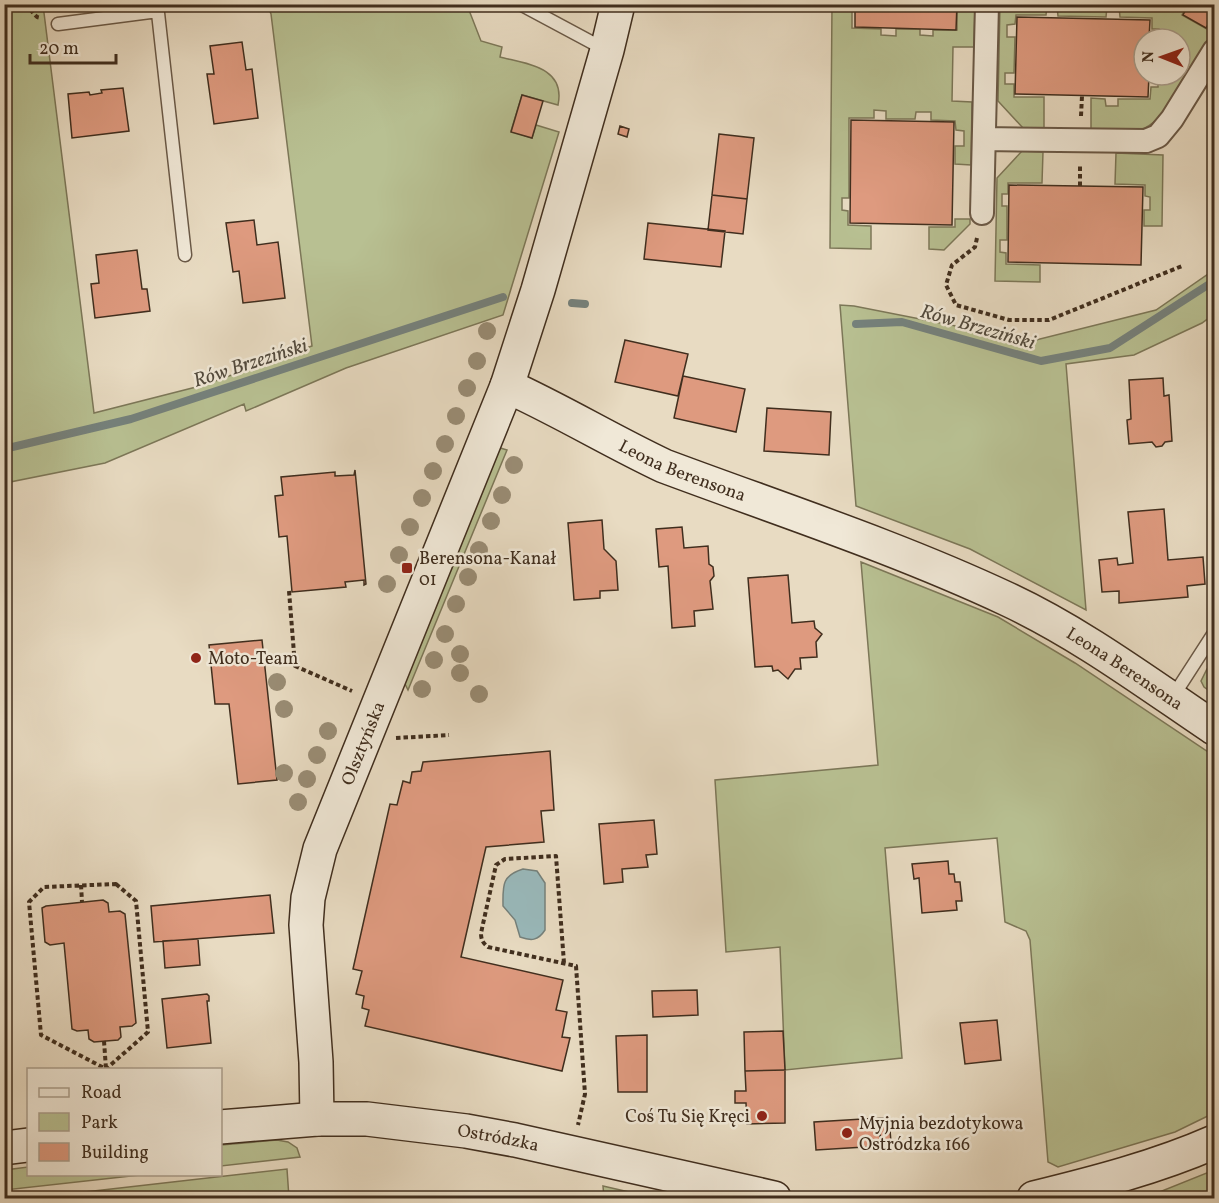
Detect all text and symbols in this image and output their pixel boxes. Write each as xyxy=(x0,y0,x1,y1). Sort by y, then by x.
scale bar xyxy=(30,27,116,65)
north arrow xyxy=(1132,27,1192,87)
text: 20 m xyxy=(39,37,79,62)
text: N xyxy=(1138,50,1160,63)
water label: Rów Brzeziński xyxy=(917,298,1039,358)
water label: Rów Brzeziński xyxy=(190,332,312,396)
street label: Leona Berensona xyxy=(614,434,749,509)
place label: Berensona-Kanał 01 xyxy=(419,547,556,593)
marker: Berensona-Kanał 01 xyxy=(400,561,414,575)
street label: Leona Berensona xyxy=(1061,622,1188,717)
place label: Moto-Team xyxy=(208,647,299,672)
marker: Moto-Team xyxy=(189,651,203,665)
street label: Olsztyńska xyxy=(336,698,392,790)
legend xyxy=(27,1068,222,1176)
text: Road xyxy=(81,1081,122,1106)
place label: Coś Tu Się Kręci xyxy=(625,1105,750,1130)
marker: Coś Tu Się Kręci xyxy=(755,1109,769,1123)
text: Park xyxy=(81,1111,118,1136)
place label: Myjnia bezdotykowa Ostródzka 166 xyxy=(859,1112,1023,1158)
street label: Ostródzka xyxy=(456,1119,541,1159)
marker: Myjnia bezdotykowa Ostródzka 166 xyxy=(840,1126,854,1140)
text: Building xyxy=(81,1141,149,1166)

